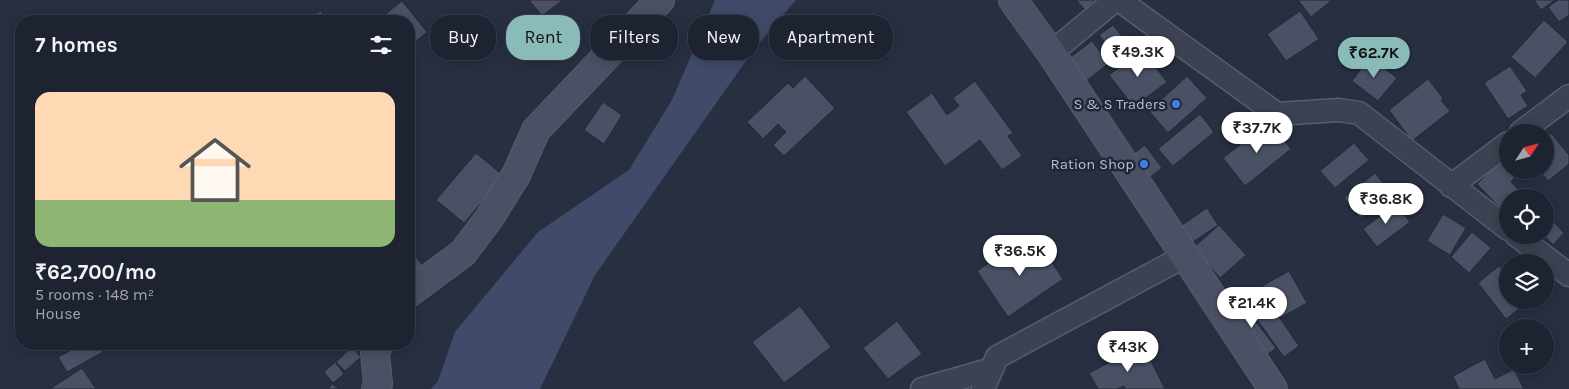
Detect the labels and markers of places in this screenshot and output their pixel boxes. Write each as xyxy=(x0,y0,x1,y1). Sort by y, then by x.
pin: ₹49.3K xyxy=(1097,36,1179,78)
pin: ₹62.7K xyxy=(1333,36,1415,79)
place label: S & S Traders xyxy=(1073,95,1166,113)
marker: S & S Traders xyxy=(1170,98,1182,110)
pin: ₹37.7K xyxy=(1216,112,1298,154)
place label: Ration Shop xyxy=(1051,155,1134,173)
marker: Ration Shop xyxy=(1138,158,1150,170)
pin: ₹36.8K xyxy=(1345,182,1427,225)
pin: ₹36.5K xyxy=(979,234,1061,277)
pin: ₹21.4K xyxy=(1211,286,1293,329)
pin: ₹43K xyxy=(1098,330,1158,373)

